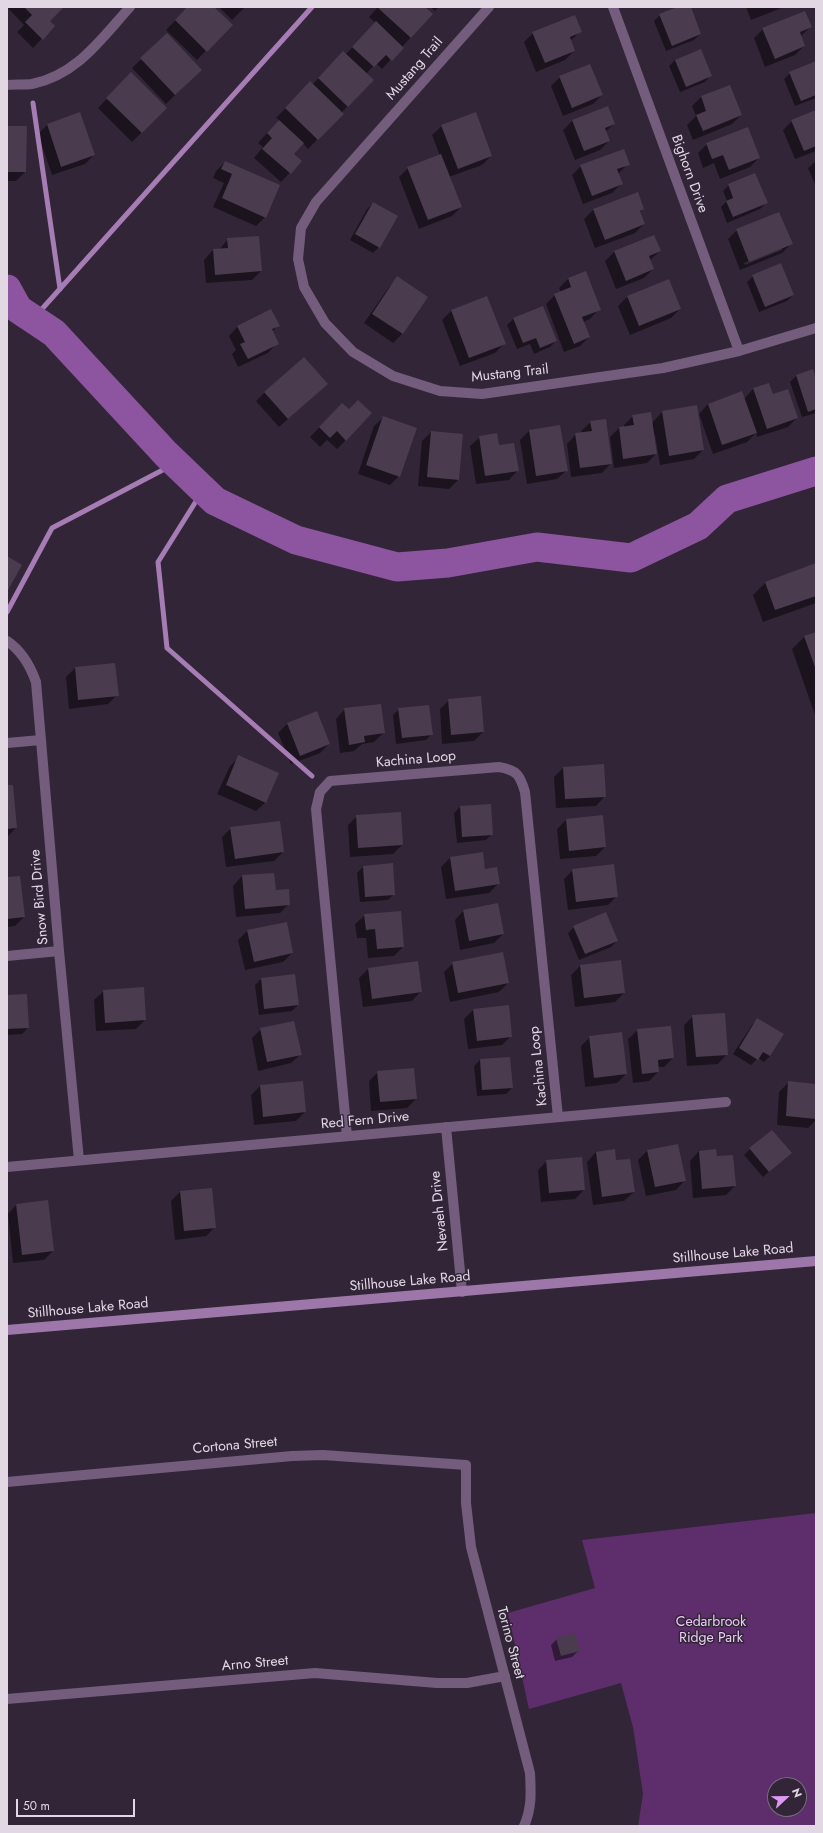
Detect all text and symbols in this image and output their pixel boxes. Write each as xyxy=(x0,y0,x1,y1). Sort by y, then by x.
street label: Mustang Trail xyxy=(383,34,447,104)
street label: Bighorn Drive xyxy=(667,133,711,215)
street label: Mustang Trail xyxy=(470,362,550,386)
street label: Kachina Loop xyxy=(375,748,457,772)
street label: Snow Bird Drive xyxy=(27,849,53,945)
street label: Kachina Loop xyxy=(526,1025,552,1107)
street label: Red Fern Drive xyxy=(320,1109,410,1133)
street label: Nevaeh Drive xyxy=(427,1170,453,1252)
street label: Stillhouse Lake Road xyxy=(672,1240,794,1268)
street label: Stillhouse Lake Road xyxy=(349,1268,471,1296)
street label: Stillhouse Lake Road xyxy=(27,1295,149,1323)
street label: Cortona Street xyxy=(192,1434,278,1458)
street label: Torino Street xyxy=(492,1605,528,1681)
park label: Cedarbrook Ridge Park xyxy=(676,1615,746,1648)
street label: Arno Street xyxy=(221,1653,289,1675)
north arrow xyxy=(767,1777,807,1817)
text: N xyxy=(788,1786,806,1800)
scale bar xyxy=(18,1791,137,1817)
text: 50 m xyxy=(23,1797,50,1815)

